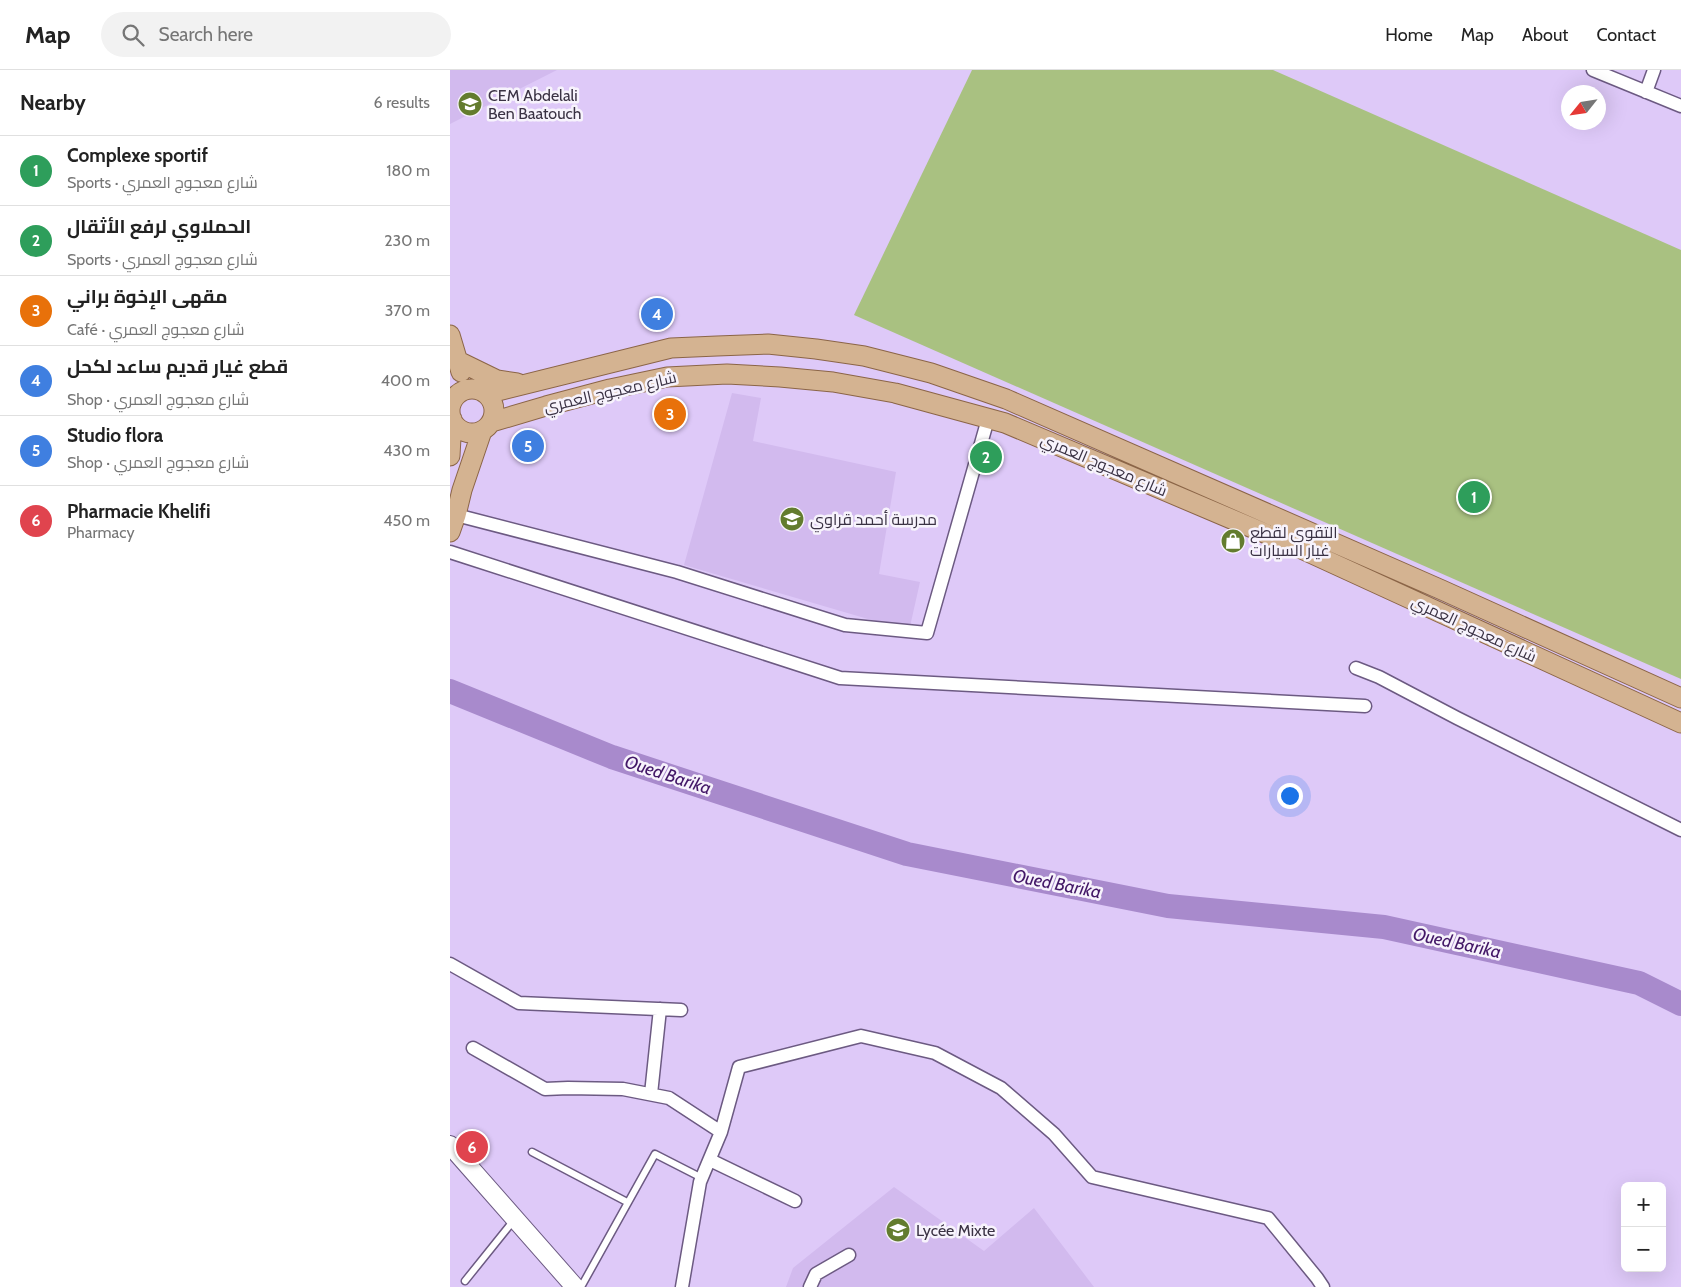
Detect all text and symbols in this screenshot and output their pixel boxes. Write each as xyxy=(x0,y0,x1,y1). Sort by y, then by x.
search box xyxy=(101,12,451,57)
text: Map xyxy=(25,20,71,49)
icon: search xyxy=(119,21,147,49)
text: Search here xyxy=(159,23,253,46)
text: Home xyxy=(1385,24,1433,46)
text: Map xyxy=(1461,24,1494,46)
text: About xyxy=(1522,24,1568,46)
text: Contact xyxy=(1596,24,1656,46)
north arrow xyxy=(1561,85,1606,130)
place label: CEM Abdelali Ben Baatouch xyxy=(488,86,582,123)
text: Nearby xyxy=(20,90,86,115)
school or university icon: CEM Abdelali Ben Baatouch xyxy=(457,91,483,117)
text: 6 results xyxy=(374,93,430,112)
text: Complexe sportif xyxy=(67,144,208,167)
text: 1 xyxy=(33,161,39,180)
text: 180 m xyxy=(386,161,430,180)
text: Sports · شارع معجوج العمري xyxy=(67,173,258,192)
text: الحملاوي لرفع الأثقال xyxy=(67,215,251,238)
text: 2 xyxy=(32,231,40,250)
text: 230 m xyxy=(384,231,430,250)
text: Sports · شارع معجوج العمري xyxy=(67,250,258,269)
text: مقهى الإخوة براني xyxy=(67,285,228,308)
pin: 4 xyxy=(641,295,673,333)
text: 3 xyxy=(32,301,40,320)
text: 370 m xyxy=(385,301,430,320)
text: Café · شارع معجوج العمري xyxy=(67,320,244,339)
text: قطع غيار قديم ساعد لكحل xyxy=(67,355,288,378)
street label: شارع معجوج العمري xyxy=(542,367,679,420)
text: 4 xyxy=(31,371,41,390)
text: 400 m xyxy=(381,371,430,390)
text: Shop · شارع معجوج العمري xyxy=(67,390,249,409)
pin: 3 xyxy=(654,395,686,433)
text: Studio flora xyxy=(67,424,163,447)
pin: 5 xyxy=(512,427,544,465)
street label: شارع معجوج العمري xyxy=(1036,430,1170,504)
pin: 2 xyxy=(970,438,1002,476)
text: 5 xyxy=(32,441,40,460)
text: 430 m xyxy=(383,441,430,460)
text: Shop · شارع معجوج العمري xyxy=(67,453,249,472)
pin: 1 xyxy=(1458,478,1490,516)
text: Pharmacie Khelifi xyxy=(67,500,211,523)
school or university icon: مدرسة أحمد قراوي xyxy=(779,506,805,532)
place label: مدرسة أحمد قراوي xyxy=(810,510,937,533)
text: 6 xyxy=(32,511,41,530)
text: 450 m xyxy=(383,511,430,530)
text: Pharmacy xyxy=(67,523,135,542)
place label: التقوى لقطع غيار السيارات xyxy=(1250,523,1338,560)
shop icon: التقوى لقطع غيار السيارات xyxy=(1220,528,1246,554)
street label: شارع معجوج العمري xyxy=(1407,592,1539,670)
water label: Oued Barika xyxy=(622,751,714,799)
your location xyxy=(1277,783,1303,809)
water label: Oued Barika xyxy=(1011,865,1103,903)
water label: Oued Barika xyxy=(1411,923,1503,963)
pin: 6 xyxy=(456,1128,488,1166)
map controls xyxy=(1621,1182,1666,1272)
button: + xyxy=(1621,1182,1666,1227)
school or university icon: Lycée Mixte xyxy=(885,1217,911,1243)
place label: Lycée Mixte xyxy=(916,1221,995,1240)
button: − xyxy=(1621,1227,1666,1272)

